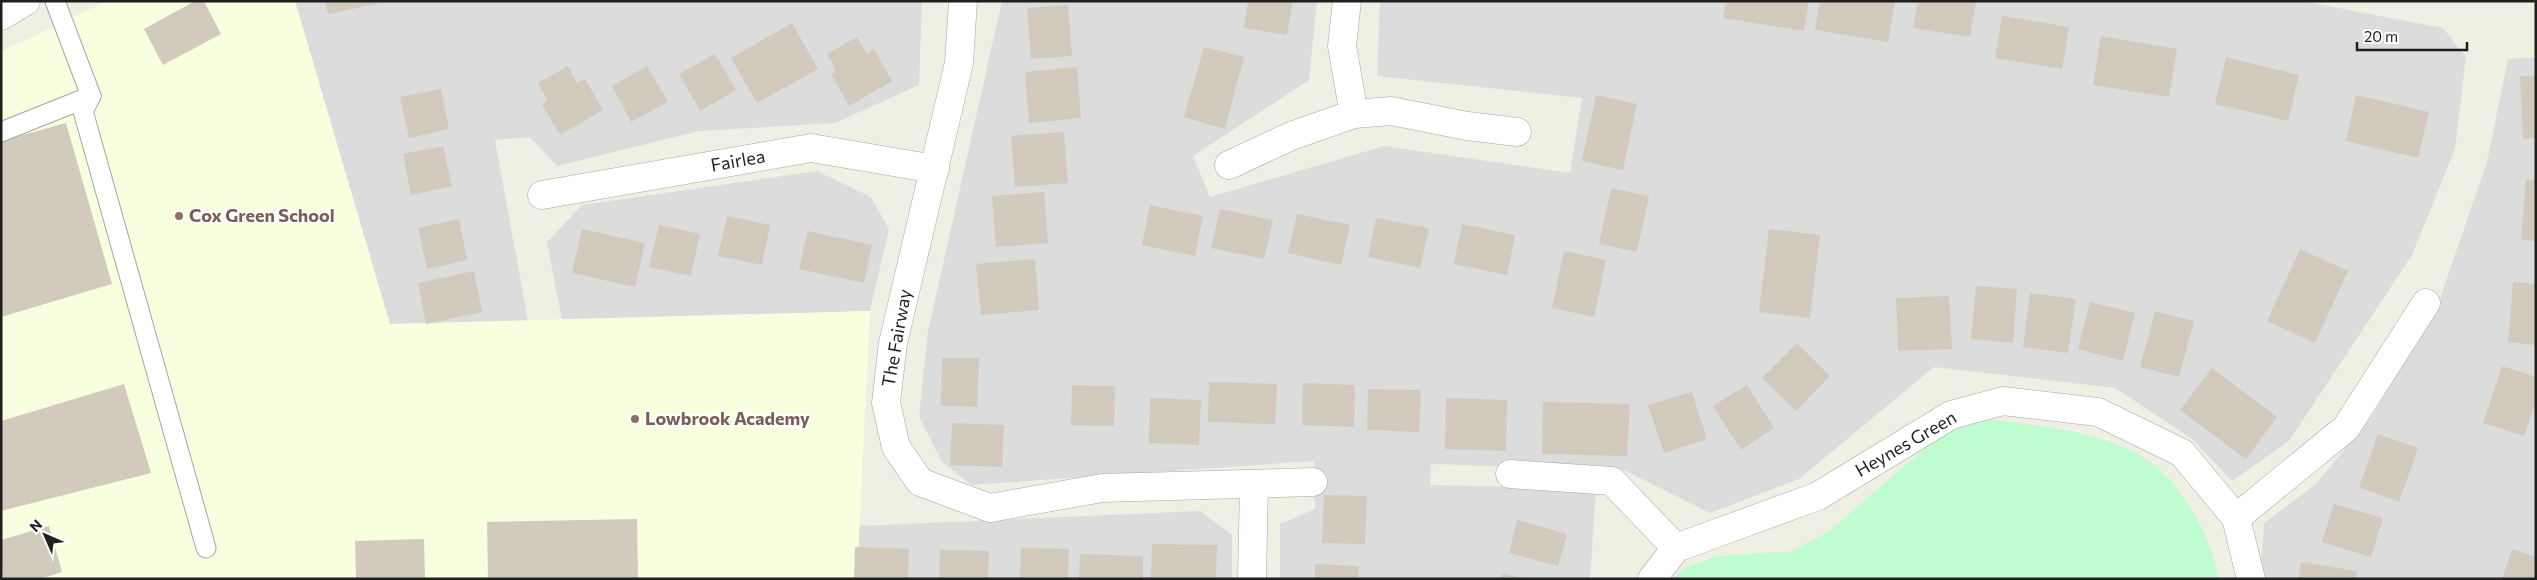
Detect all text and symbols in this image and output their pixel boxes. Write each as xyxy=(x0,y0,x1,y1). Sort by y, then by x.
scale bar xyxy=(2357,20,2467,52)
text: 20 m xyxy=(2364,27,2398,45)
street label: Fairlea xyxy=(709,144,767,176)
place label: Cox Green School xyxy=(189,204,335,226)
marker: Cox Green School xyxy=(173,210,185,222)
street label: The Fairway xyxy=(877,287,915,388)
street label: Heynes Green xyxy=(1851,405,1960,481)
place label: Lowbrook Academy xyxy=(645,407,810,429)
marker: Lowbrook Academy xyxy=(629,413,641,425)
north arrow xyxy=(20,510,70,560)
text: N xyxy=(26,516,45,535)

